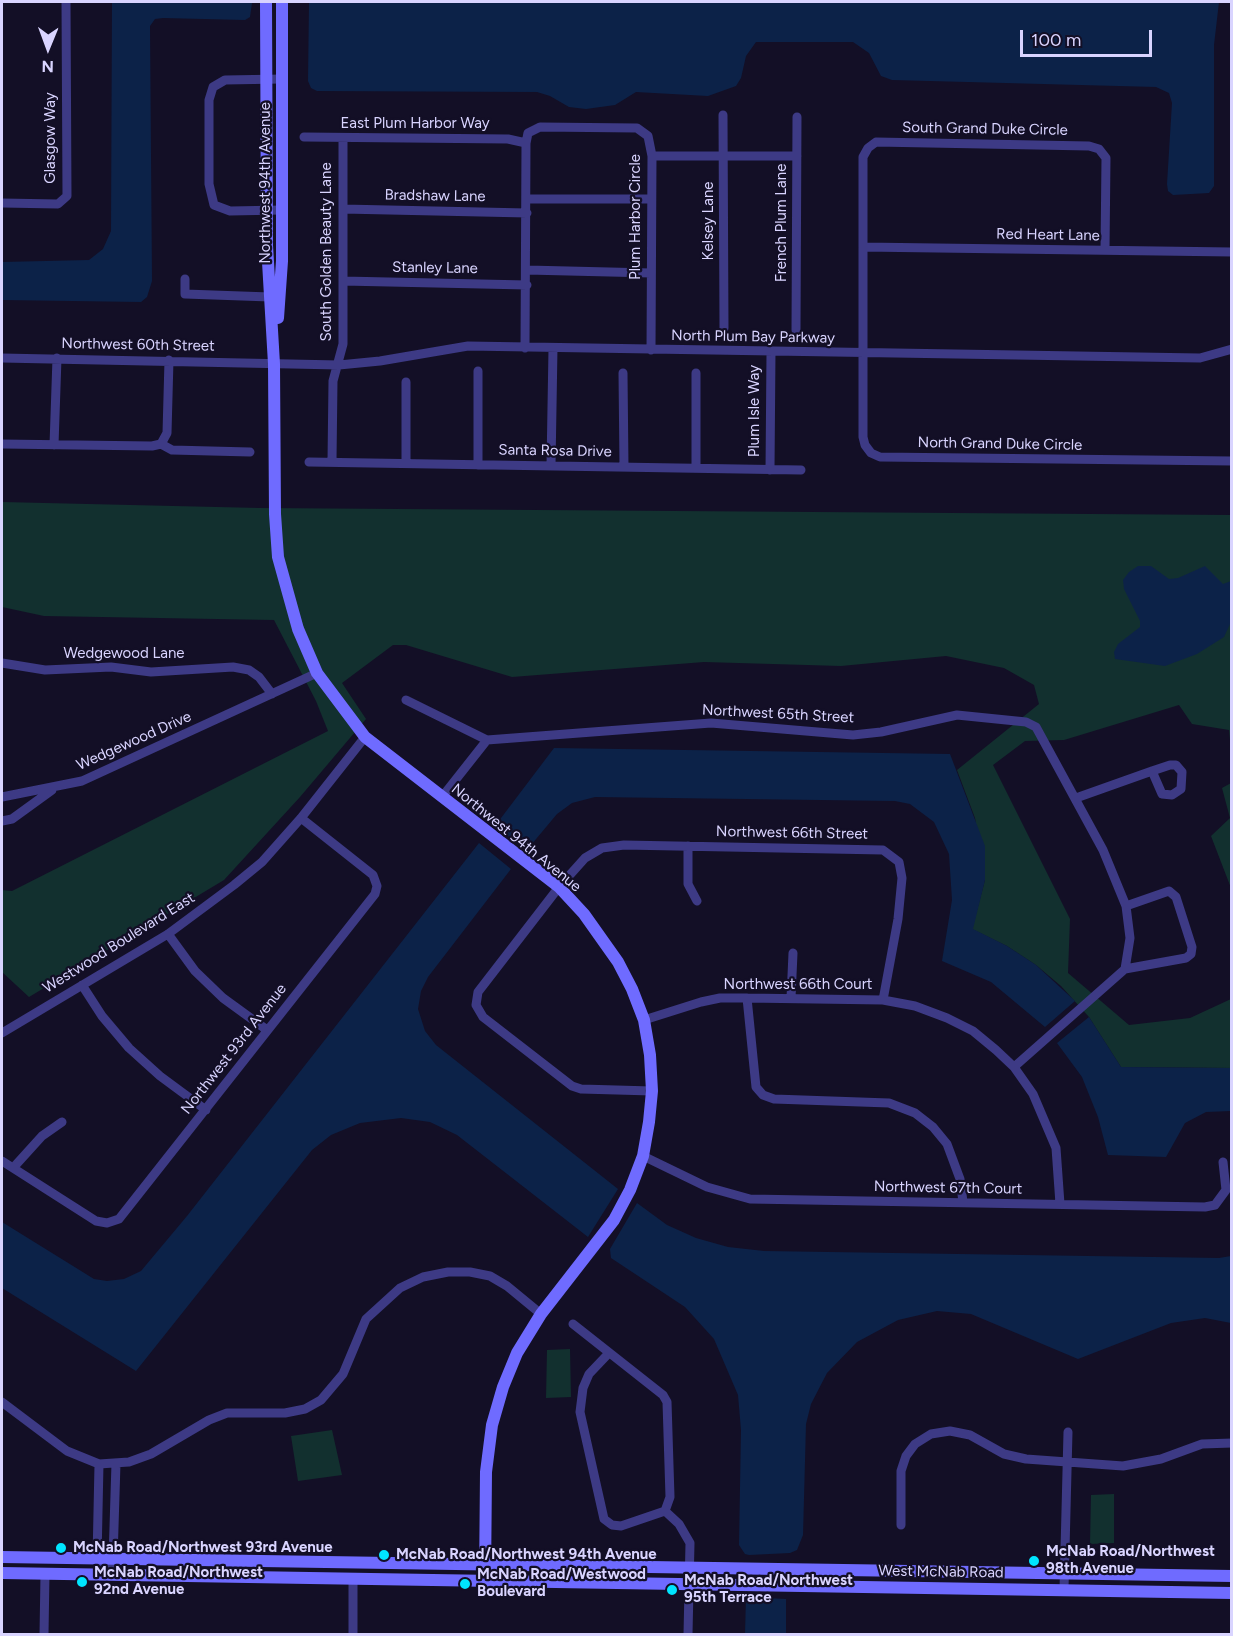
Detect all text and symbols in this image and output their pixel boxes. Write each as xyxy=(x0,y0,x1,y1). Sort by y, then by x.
north arrow xyxy=(18,18,78,78)
scale bar xyxy=(1023,18,1155,56)
text: 100 m xyxy=(1031,29,1081,51)
text: N xyxy=(41,57,54,76)
street label: Glasgow Way xyxy=(42,92,60,184)
street label: Northwest 94th Avenue xyxy=(257,102,275,264)
street label: East Plum Harbor Way xyxy=(340,115,490,133)
street label: South Grand Duke Circle xyxy=(902,119,1068,139)
street label: Plum Harbor Circle xyxy=(627,154,645,280)
street label: South Golden Beauty Lane xyxy=(318,162,336,342)
street label: French Plum Lane xyxy=(773,164,791,282)
street label: Kelsey Lane xyxy=(700,181,718,261)
street label: Bradshaw Lane xyxy=(384,186,486,206)
street label: Red Heart Lane xyxy=(996,225,1100,245)
street label: Stanley Lane xyxy=(392,258,478,278)
street label: North Plum Bay Parkway xyxy=(671,327,835,347)
street label: Northwest 60th Street xyxy=(61,335,215,355)
street label: Plum Isle Way xyxy=(746,365,764,457)
street label: North Grand Duke Circle xyxy=(917,434,1083,454)
street label: Santa Rosa Drive xyxy=(498,441,612,461)
street label: Wedgewood Lane xyxy=(63,645,185,663)
street label: Northwest 65th Street xyxy=(701,701,855,727)
street label: Wedgewood Drive xyxy=(74,708,194,774)
street label: Northwest 94th Avenue xyxy=(447,780,585,896)
street label: Northwest 66th Street xyxy=(716,823,868,843)
street label: Westwood Boulevard East xyxy=(40,889,198,997)
street label: Northwest 66th Court xyxy=(724,976,872,994)
street label: Northwest 93rd Avenue xyxy=(178,980,290,1118)
street label: Northwest 67th Court xyxy=(874,1178,1022,1198)
place label: McNab Road/Northwest 93rd Avenue xyxy=(73,1539,333,1557)
marker: McNab Road/Northwest 93rd Avenue xyxy=(54,1541,68,1555)
place label: McNab Road/Northwest 98th Avenue xyxy=(1046,1543,1215,1578)
place label: McNab Road/Northwest 94th Avenue xyxy=(396,1546,657,1564)
marker: McNab Road/Northwest 94th Avenue xyxy=(377,1548,391,1562)
marker: McNab Road/Northwest 98th Avenue xyxy=(1027,1554,1041,1568)
street label: West McNab Road xyxy=(878,1562,1004,1582)
place label: McNab Road/Northwest 92nd Avenue xyxy=(94,1564,263,1599)
place label: McNab Road/Westwood Boulevard xyxy=(477,1566,646,1601)
place label: McNab Road/Northwest 95th Terrace xyxy=(684,1572,853,1607)
marker: McNab Road/Northwest 92nd Avenue xyxy=(75,1575,89,1589)
marker: McNab Road/Westwood Boulevard xyxy=(458,1577,472,1591)
marker: McNab Road/Northwest 95th Terrace xyxy=(665,1583,679,1597)

